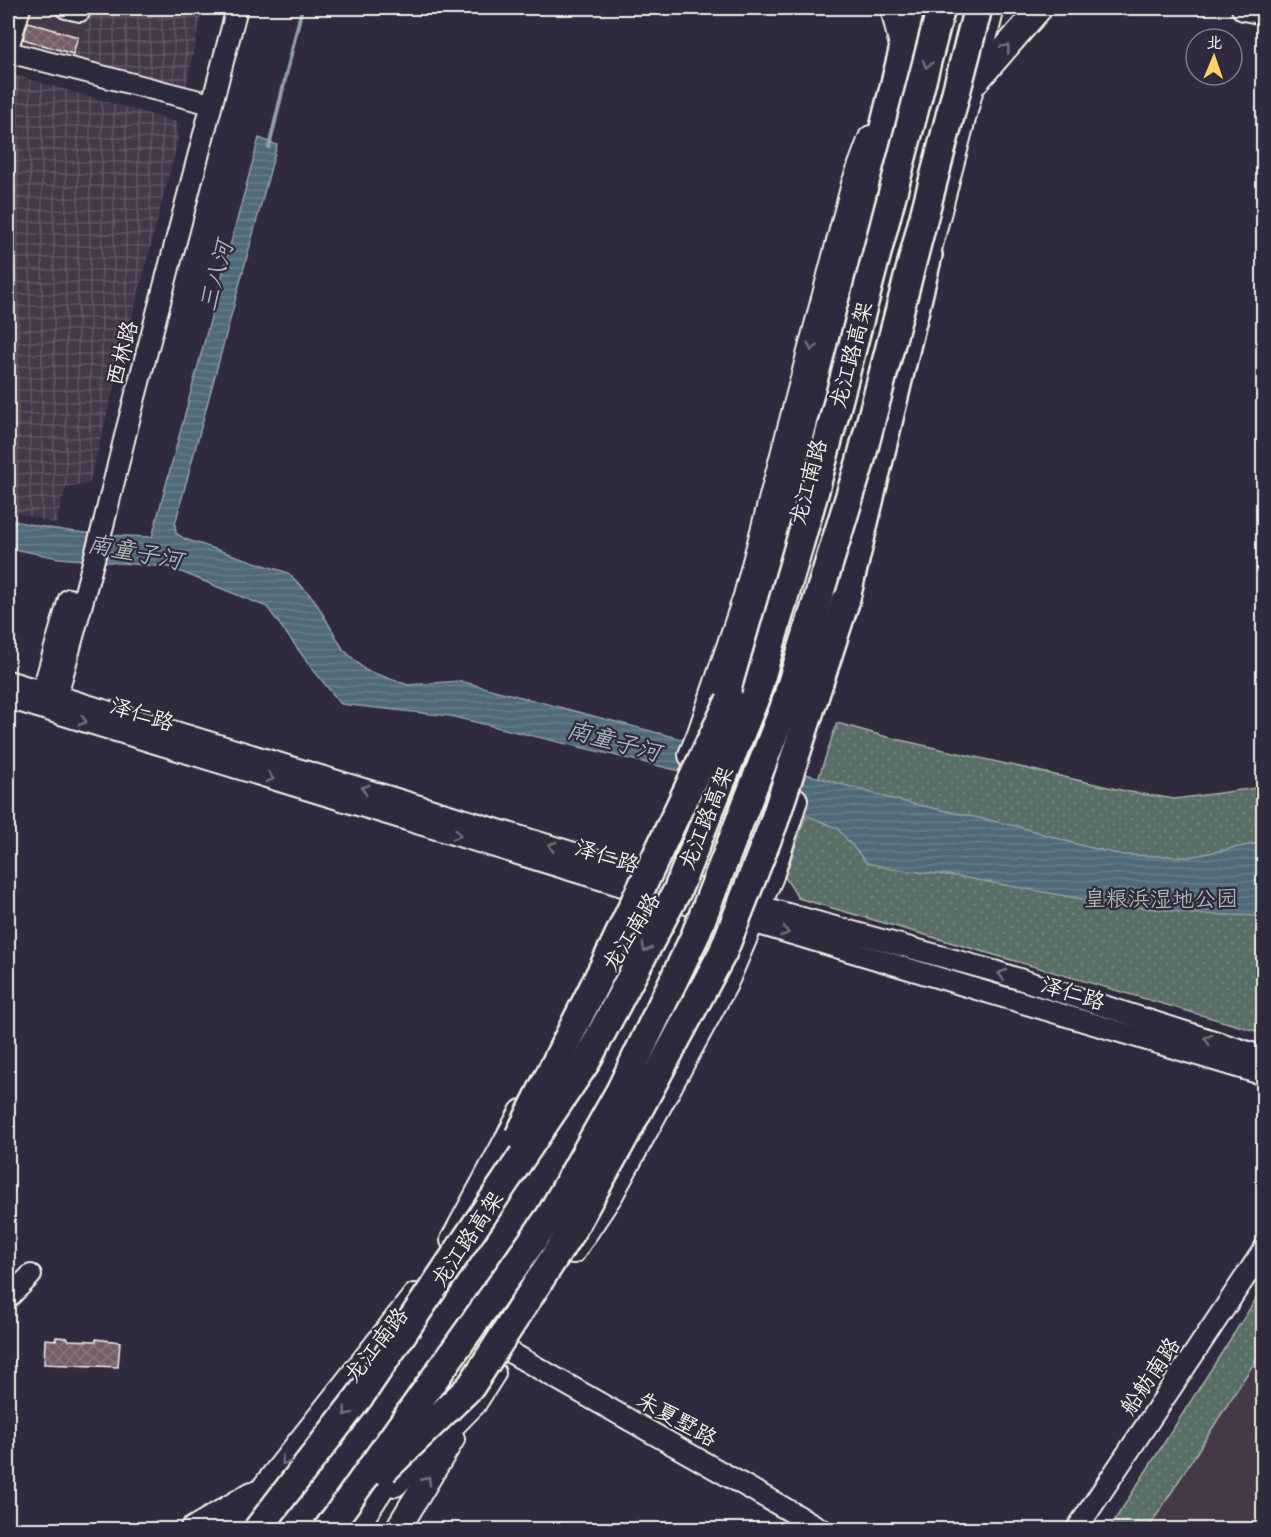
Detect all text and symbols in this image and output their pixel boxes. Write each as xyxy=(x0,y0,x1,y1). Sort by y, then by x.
north arrow xyxy=(1184,27,1244,87)
text: 北 xyxy=(1206,28,1223,57)
one-way arrow xyxy=(998,44,1009,55)
one-way arrow xyxy=(921,59,934,69)
water label: 三八河 xyxy=(186,232,247,316)
street label: 龙江路高架 xyxy=(818,297,884,413)
street label: 西林路 xyxy=(95,316,149,390)
one-way arrow xyxy=(807,342,820,352)
street label: 龙江南路 xyxy=(778,434,838,530)
water label: 南童子河 xyxy=(84,522,190,583)
street label: 泽仁路 xyxy=(105,686,179,742)
water label: 南童子河 xyxy=(562,708,670,775)
one-way arrow xyxy=(77,714,88,727)
street label: 龙江路高架 xyxy=(667,760,745,876)
one-way arrow xyxy=(264,771,275,783)
one-way arrow xyxy=(360,784,371,796)
one-way arrow xyxy=(451,828,462,840)
street label: 泽仁路 xyxy=(570,828,644,884)
one-way arrow xyxy=(547,841,558,853)
park label: 皇粮浜湿地公园 xyxy=(1084,879,1238,918)
street label: 龙江南路 xyxy=(591,884,671,980)
one-way arrow xyxy=(779,925,790,937)
one-way arrow xyxy=(642,942,653,953)
street label: 泽仁路 xyxy=(1036,965,1110,1021)
one-way arrow xyxy=(997,969,1008,981)
one-way arrow xyxy=(1203,1034,1214,1047)
street label: 龙江路高架 xyxy=(420,1182,514,1296)
street label: 龙江南路 xyxy=(334,1298,418,1392)
street label: 船舫南路 xyxy=(1109,1329,1191,1423)
street label: 朱夏墅路 xyxy=(629,1381,725,1457)
one-way arrow xyxy=(344,1405,355,1416)
one-way arrow xyxy=(281,1455,292,1466)
one-way arrow xyxy=(420,1475,431,1486)

